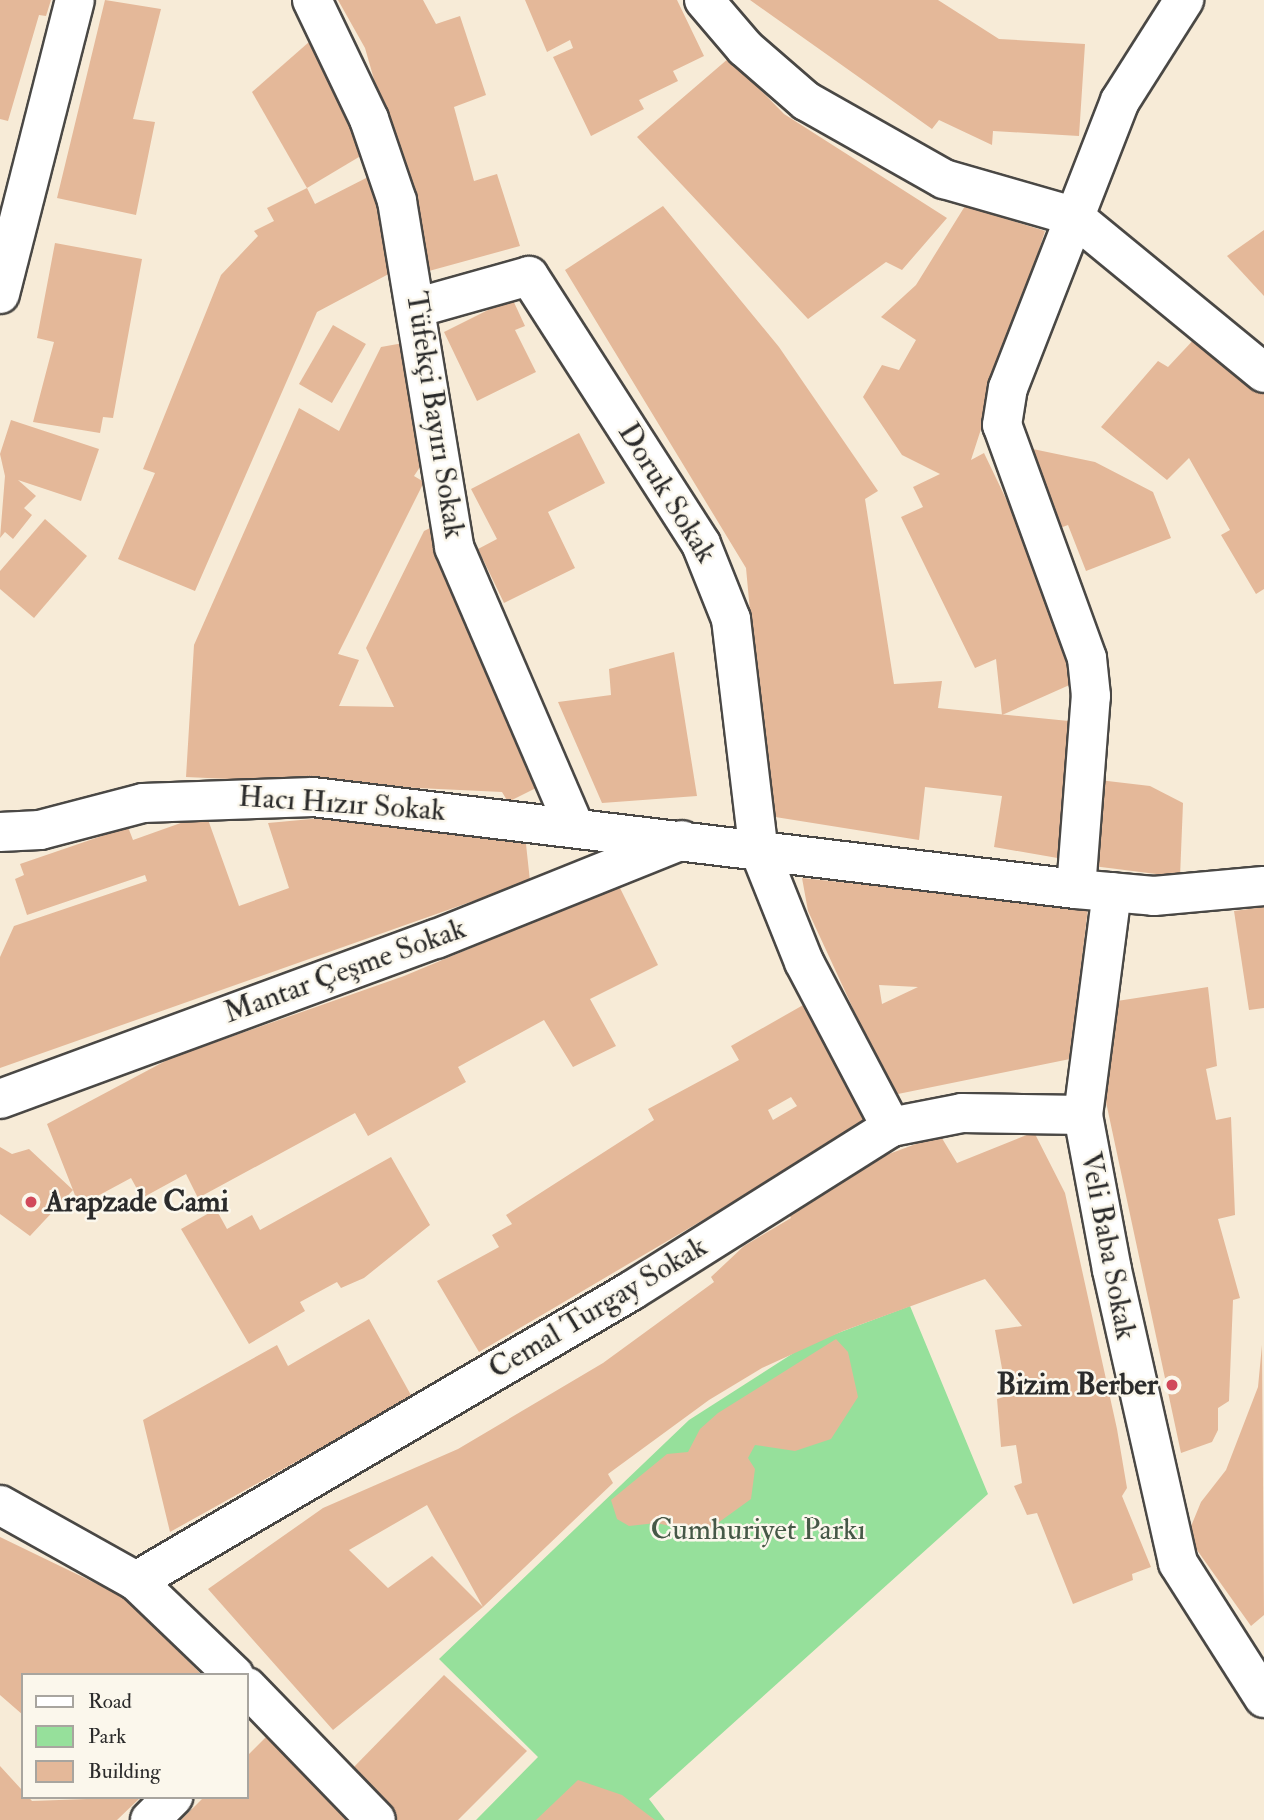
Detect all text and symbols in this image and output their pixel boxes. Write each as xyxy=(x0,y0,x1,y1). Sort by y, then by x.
street label: Tüfekçi Bayırı Sokak xyxy=(398,289,472,541)
street label: Doruk Sokak xyxy=(610,416,724,570)
street label: Hacı Hızır Sokak xyxy=(237,779,447,829)
street label: Mantar Çeşme Sokak xyxy=(219,911,471,1031)
street label: Veli Baba Sokak xyxy=(1072,1149,1144,1343)
place label: Arapzade Cami xyxy=(45,1184,229,1220)
marker: Arapzade Cami xyxy=(23,1194,39,1210)
street label: Cemal Turgay Sokak xyxy=(482,1229,714,1387)
place label: Bizim Berber xyxy=(997,1367,1158,1403)
marker: Bizim Berber xyxy=(1164,1377,1180,1393)
park label: Cumhuriyet Parkı xyxy=(651,1512,865,1548)
legend xyxy=(21,1673,248,1799)
text: Road xyxy=(88,1688,132,1715)
text: Park xyxy=(88,1723,126,1750)
text: Building xyxy=(88,1758,161,1785)

